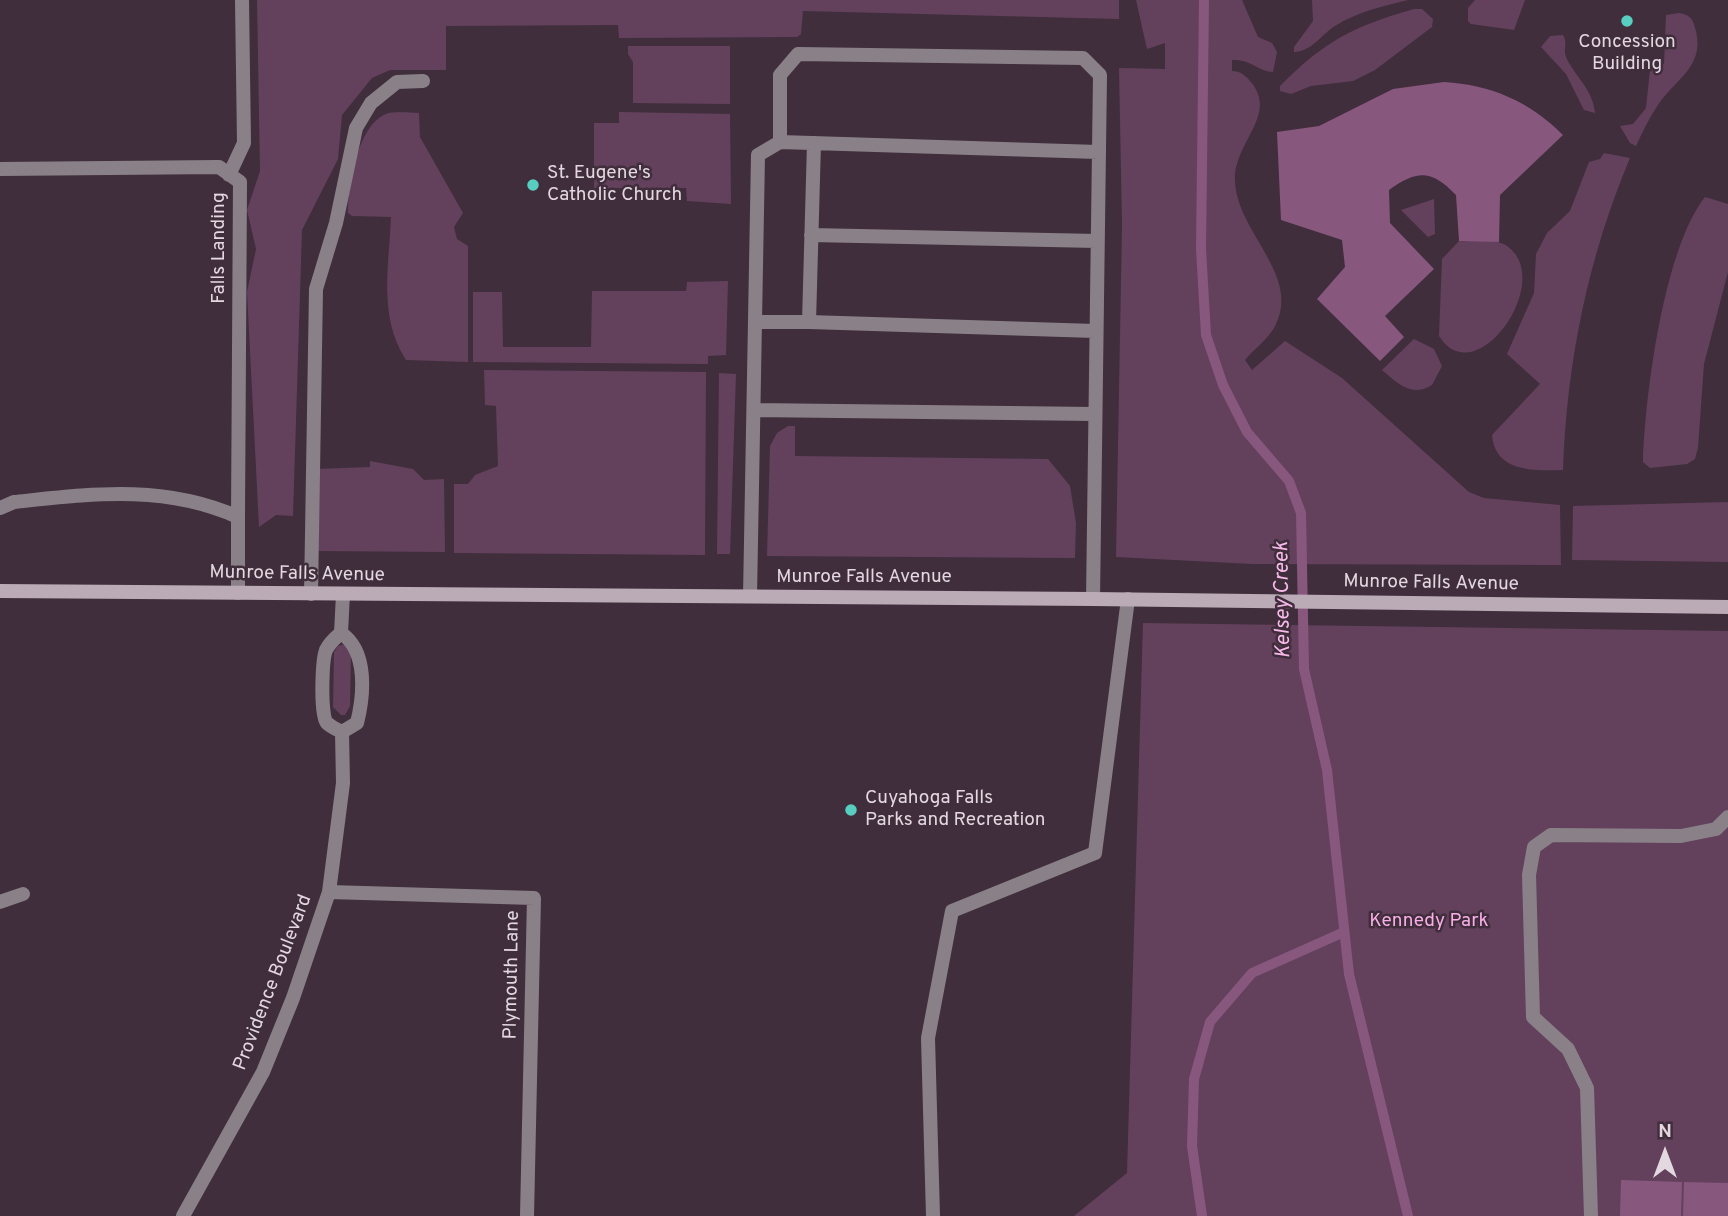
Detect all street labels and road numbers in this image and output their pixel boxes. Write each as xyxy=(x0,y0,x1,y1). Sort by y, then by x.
street label: Falls Landing xyxy=(209,192,231,304)
street label: Munroe Falls Avenue xyxy=(209,562,385,588)
street label: Munroe Falls Avenue xyxy=(776,567,952,589)
street label: Munroe Falls Avenue xyxy=(1343,571,1519,597)
street label: Providence Boulevard xyxy=(230,892,318,1074)
street label: Plymouth Lane xyxy=(500,910,526,1040)

